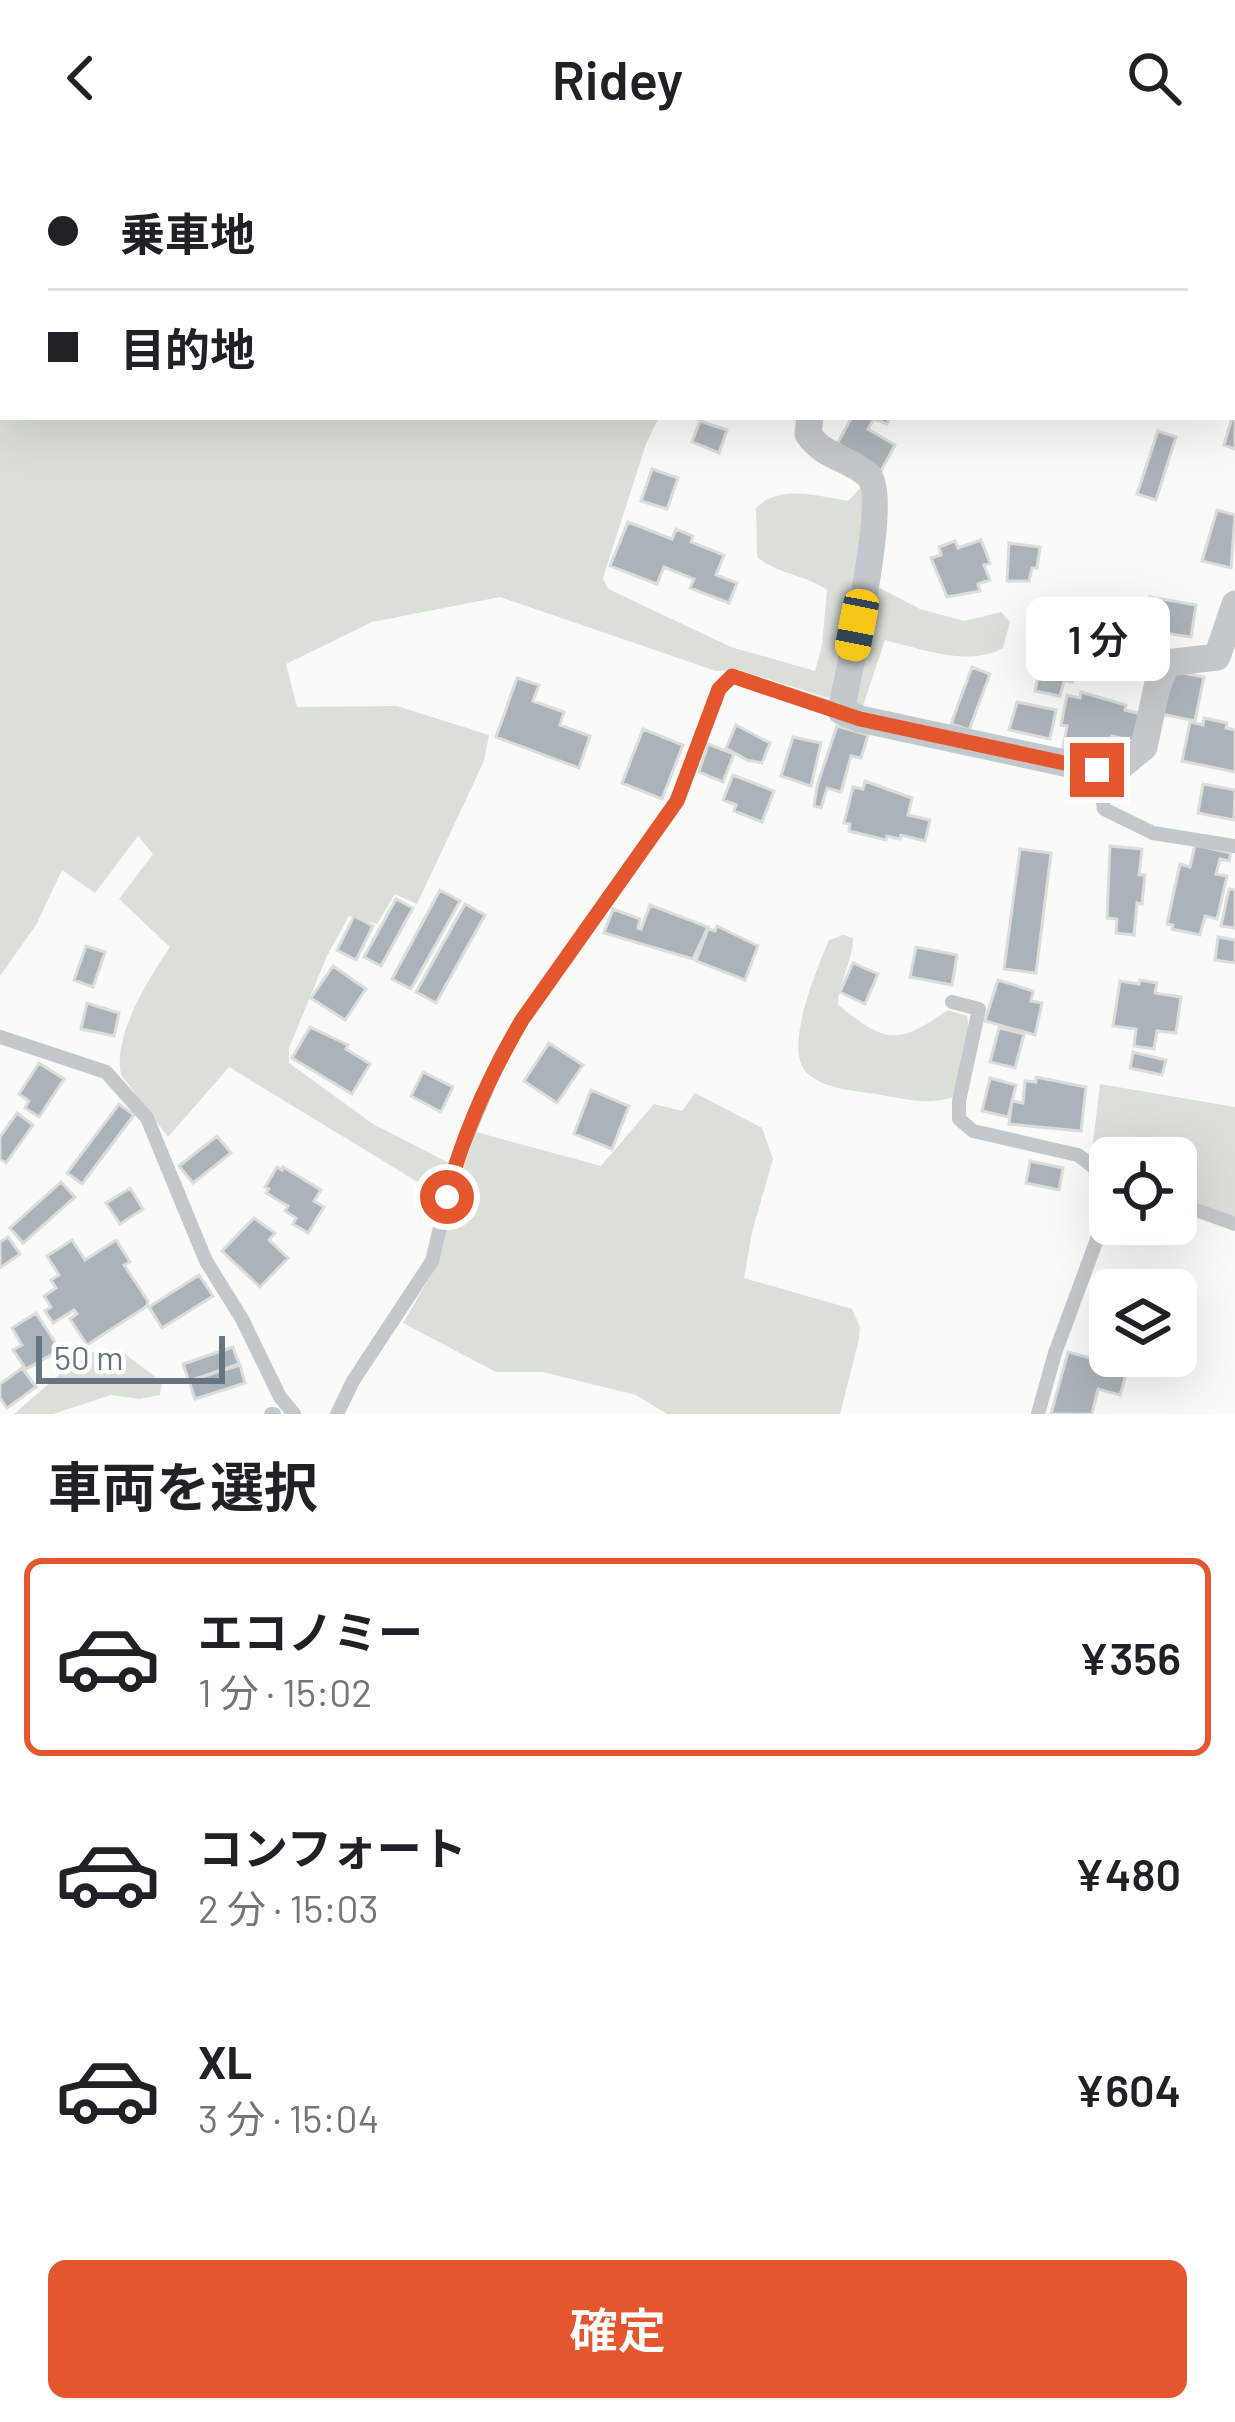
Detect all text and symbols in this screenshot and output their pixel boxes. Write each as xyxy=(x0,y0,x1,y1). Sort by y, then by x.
icon: back xyxy=(48,45,114,111)
icon: search xyxy=(1121,45,1187,111)
text: Ridey xyxy=(552,46,683,111)
text: 乗車地 xyxy=(120,206,255,260)
text: 目的地 xyxy=(120,321,255,375)
car xyxy=(832,586,882,664)
callout: 1 分 xyxy=(1025,596,1169,680)
text: 1 分 xyxy=(1068,615,1128,662)
route end xyxy=(1070,743,1124,797)
map controls xyxy=(1089,1137,1197,1377)
button: locate xyxy=(1089,1137,1197,1245)
route start xyxy=(420,1170,474,1224)
button: layers xyxy=(1089,1269,1197,1377)
scale bar xyxy=(36,1330,225,1383)
text: 50 m xyxy=(54,1337,124,1377)
text: 車両を選択 xyxy=(48,1453,318,1518)
icon: car xyxy=(54,1603,162,1711)
text: エコノミー xyxy=(198,1604,423,1658)
text: ¥356 xyxy=(1079,1630,1181,1684)
text: 1 分 · 15:02 xyxy=(198,1668,372,1715)
icon: car xyxy=(54,1819,162,1927)
text: コンフォート xyxy=(198,1820,467,1874)
text: ¥480 xyxy=(1074,1846,1181,1900)
text: 2 分 · 15:03 xyxy=(198,1884,379,1931)
text: XL xyxy=(198,2034,252,2088)
icon: car xyxy=(54,2035,162,2143)
text: ¥604 xyxy=(1074,2062,1181,2116)
text: 3 分 · 15:04 xyxy=(198,2094,379,2141)
button: 確定 xyxy=(48,2260,1187,2398)

